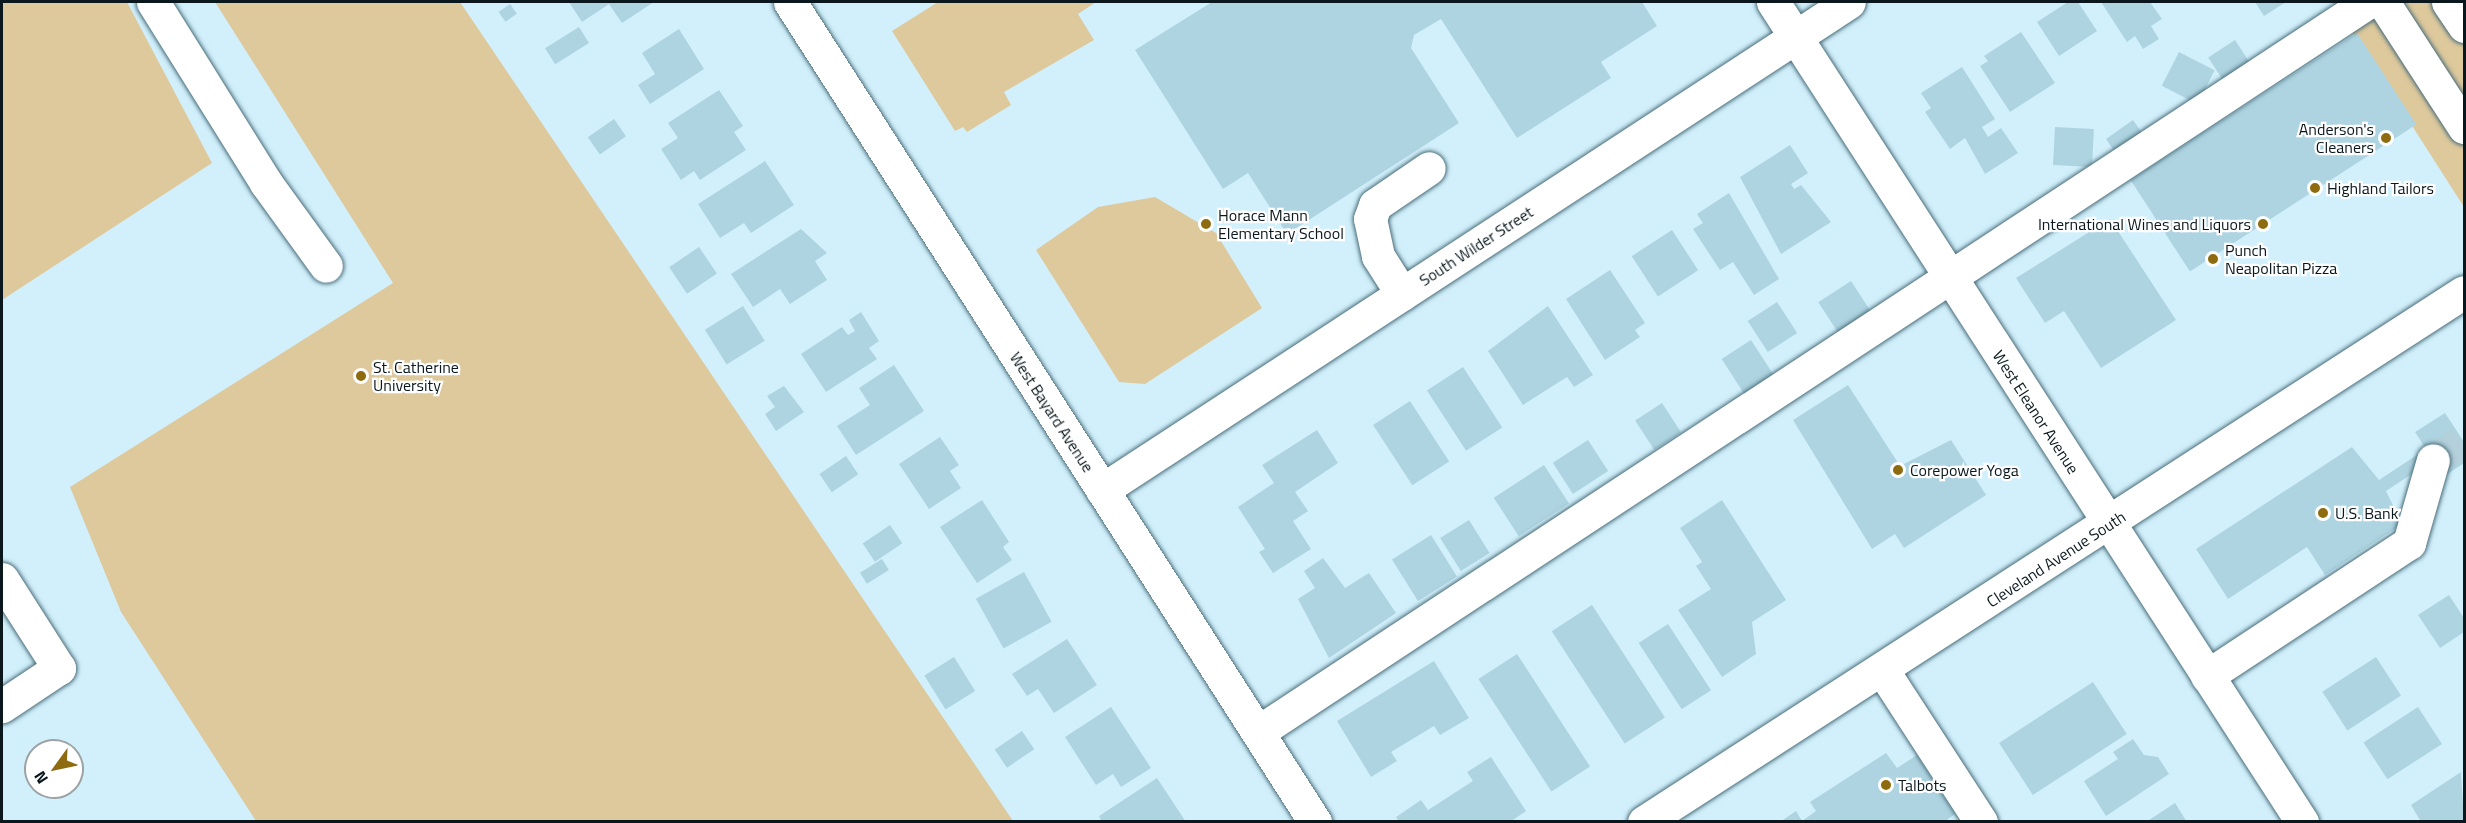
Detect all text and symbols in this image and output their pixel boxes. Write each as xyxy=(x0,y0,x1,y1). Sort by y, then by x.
place label: Anderson's Cleaners xyxy=(2299,119,2374,157)
marker: Anderson's Cleaners xyxy=(2379,131,2393,145)
place label: Highland Tailors xyxy=(2327,178,2434,198)
marker: Highland Tailors xyxy=(2308,181,2322,195)
street label: South Wilder Street xyxy=(1416,202,1536,290)
place label: Horace Mann Elementary School xyxy=(1218,205,1344,243)
place label: International Wines and Liquors xyxy=(2038,214,2251,234)
marker: Horace Mann Elementary School xyxy=(1199,217,1213,231)
marker: International Wines and Liquors xyxy=(2256,217,2270,231)
place label: Punch Neapolitan Pizza xyxy=(2225,240,2337,278)
marker: Punch Neapolitan Pizza xyxy=(2206,252,2220,266)
street label: West Eleanor Avenue xyxy=(1989,347,2083,477)
street label: West Bayard Avenue xyxy=(1006,348,1098,476)
place label: St. Catherine University xyxy=(373,357,459,395)
marker: St. Catherine University xyxy=(354,369,368,383)
place label: Corepower Yoga xyxy=(1910,460,2019,480)
marker: Corepower Yoga xyxy=(1891,463,1905,477)
place label: U.S. Bank xyxy=(2335,503,2398,523)
marker: U.S. Bank xyxy=(2316,506,2330,520)
street label: Cleveland Avenue South xyxy=(1983,507,2129,611)
north arrow xyxy=(24,739,84,799)
text: N xyxy=(27,767,54,789)
place label: Talbots xyxy=(1898,775,1947,795)
marker: Talbots xyxy=(1879,778,1893,792)

